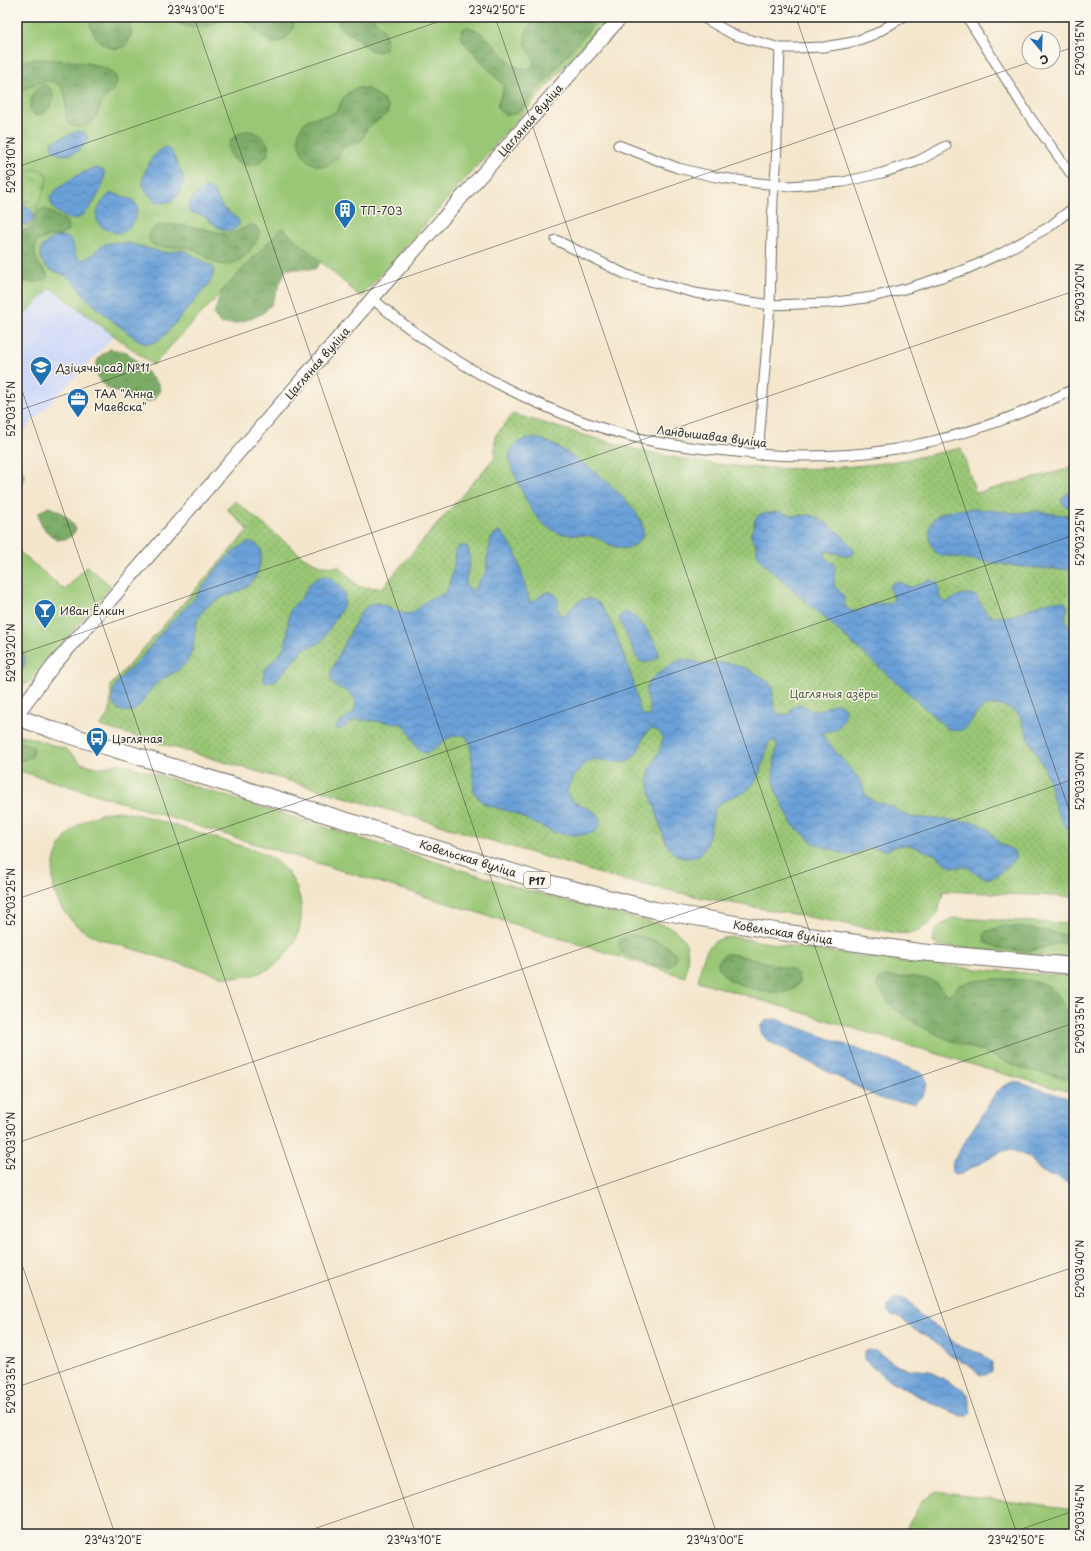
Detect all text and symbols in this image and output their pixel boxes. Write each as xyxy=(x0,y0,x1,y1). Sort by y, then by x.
text: 23°43'00"E xyxy=(167,2,225,17)
text: 23°42'50"E xyxy=(469,2,525,17)
text: 23°42'40"E xyxy=(769,2,827,17)
text: 52°03'15"N xyxy=(1072,20,1087,76)
north arrow xyxy=(1021,30,1061,70)
text: С xyxy=(1038,51,1051,69)
street label: Цагляная вуліца xyxy=(494,80,567,160)
text: 52°03'10"N xyxy=(3,136,18,193)
building icon: ТП-703 xyxy=(332,197,358,230)
place label: ТП-703 xyxy=(360,202,402,219)
text: 52°03'20"N xyxy=(1072,263,1087,323)
street label: Цагляная вуліца xyxy=(281,323,354,403)
school or university icon: Дзіцячы сад №11 xyxy=(28,354,54,387)
place label: Дзіцячы сад №11 xyxy=(55,359,150,376)
text: 52°03'15"N xyxy=(3,381,18,437)
place label: ТАА "Анна Маевска" xyxy=(94,385,154,415)
office icon: ТАА "Анна Маевска" xyxy=(65,386,91,419)
street label: Ландышавая вуліца xyxy=(656,421,768,451)
text: 52°03'25"N xyxy=(1072,508,1087,566)
bar icon: Иван Ёлкин xyxy=(32,597,58,630)
place label: Иван Ёлкин xyxy=(60,602,125,619)
text: 52°03'20"N xyxy=(3,623,18,683)
park label: Цагляныя азёры xyxy=(790,685,879,702)
bus stop icon: Цэгляная xyxy=(84,725,110,758)
place label: Цэгляная xyxy=(112,730,163,747)
text: 52°03'30"N xyxy=(1072,751,1087,810)
street label: Ковельская вуліца xyxy=(417,835,519,881)
text: 52°03'25"N xyxy=(3,868,18,926)
road number: Р17 xyxy=(524,872,550,888)
street label: Ковельская вуліца xyxy=(732,916,834,948)
text: 52°03'35"N xyxy=(1072,996,1087,1054)
text: 52°03'30"N xyxy=(3,1111,18,1170)
text: 52°03'40"N xyxy=(1072,1239,1087,1298)
text: 52°03'35"N xyxy=(3,1356,18,1414)
text: 52°03'45"N xyxy=(1072,1484,1087,1542)
text: 23°43'20"E xyxy=(84,1532,142,1547)
text: 23°43'10"E xyxy=(387,1532,441,1547)
text: 23°43'00"E xyxy=(686,1532,744,1547)
text: 23°42'50"E xyxy=(988,1532,1044,1547)

